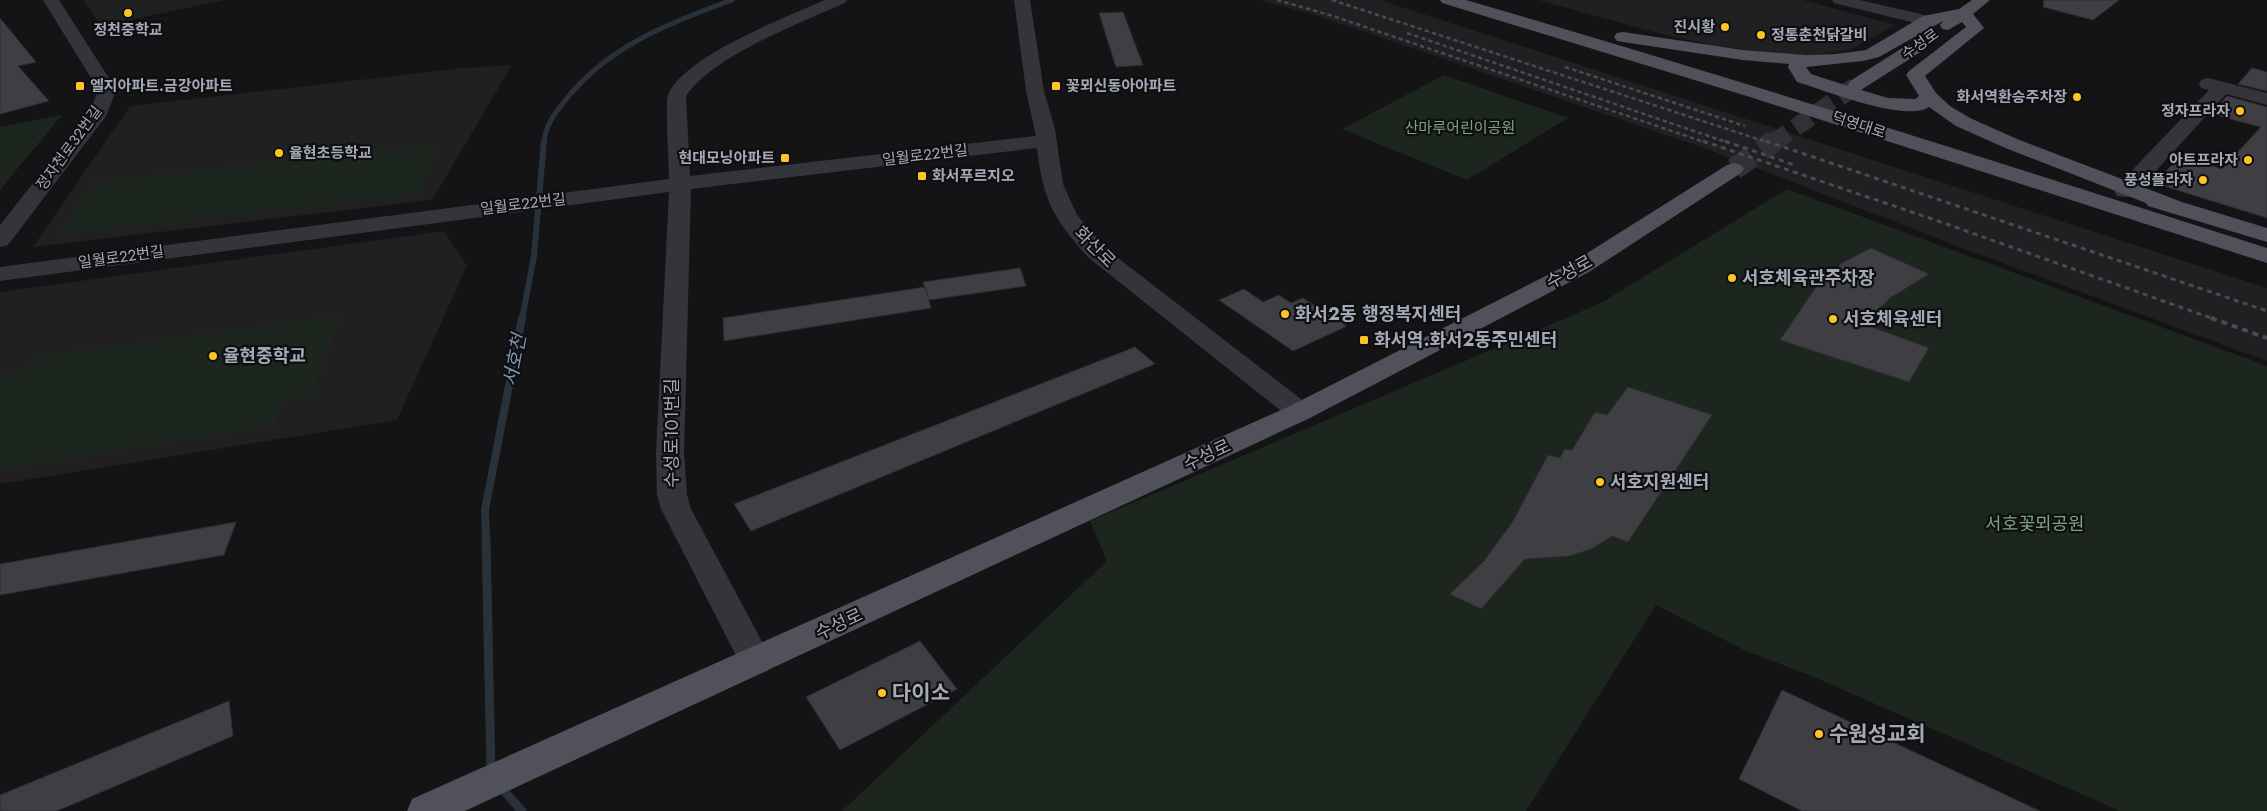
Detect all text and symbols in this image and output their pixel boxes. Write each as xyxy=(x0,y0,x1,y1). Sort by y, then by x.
marker: 정천중학교 xyxy=(122,7,134,19)
place label: 진시황 xyxy=(1674,16,1715,38)
place label: 정천중학교 xyxy=(93,19,163,41)
marker: 진시황 xyxy=(1719,21,1731,33)
street label: 수성로 xyxy=(1897,23,1943,65)
place label: 정통춘천닭갈비 xyxy=(1771,24,1868,46)
marker: 정통춘천닭갈비 xyxy=(1755,29,1767,41)
place label: 엘지아파트.금강아파트 xyxy=(90,75,233,97)
place label: 꽃뫼신동아아파트 xyxy=(1066,75,1177,97)
marker: 엘지아파트.금강아파트 xyxy=(74,80,86,92)
marker: 꽃뫼신동아아파트 xyxy=(1050,80,1062,92)
place label: 화서역환승주차장 xyxy=(1957,86,2067,108)
marker: 화서역환승주차장 xyxy=(2071,91,2083,103)
place label: 정자프라자 xyxy=(2161,100,2230,122)
street label: 정자천로32번길 xyxy=(31,101,107,195)
marker: 정자프라자 xyxy=(2234,105,2246,117)
street label: 덕영대로 xyxy=(1829,106,1889,144)
park label: 산마루어린이공원 xyxy=(1405,117,1515,139)
street label: 일월로22번길 xyxy=(881,139,969,171)
place label: 율현초등학교 xyxy=(289,142,372,164)
marker: 율현초등학교 xyxy=(273,147,285,159)
place label: 현대모닝아파트 xyxy=(678,147,775,169)
place label: 아트프라자 xyxy=(2169,149,2238,171)
marker: 현대모닝아파트 xyxy=(779,152,791,164)
marker: 아트프라자 xyxy=(2242,154,2254,166)
place label: 화서푸르지오 xyxy=(932,165,1015,187)
place label: 풍성플라자 xyxy=(2124,169,2193,191)
marker: 화서푸르지오 xyxy=(916,170,928,182)
marker: 풍성플라자 xyxy=(2197,174,2209,186)
street label: 일월로22번길 xyxy=(479,188,567,220)
street label: 화산로 xyxy=(1068,220,1122,274)
street label: 일월로22번길 xyxy=(77,240,165,274)
street label: 수성로 xyxy=(1541,249,1597,295)
place label: 서호체육관주차장 xyxy=(1742,265,1875,291)
marker: 서호체육관주차장 xyxy=(1726,272,1738,284)
place label: 화서2동 행정복지센터 xyxy=(1295,301,1461,327)
place label: 서호체육센터 xyxy=(1843,306,1942,332)
marker: 화서2동 행정복지센터 xyxy=(1279,308,1291,320)
marker: 서호체육센터 xyxy=(1827,313,1839,325)
place label: 화서역.화서2동주민센터 xyxy=(1374,327,1557,353)
water label: 서호천 xyxy=(496,330,533,388)
marker: 화서역.화서2동주민센터 xyxy=(1358,334,1370,346)
place label: 율현중학교 xyxy=(223,343,306,369)
marker: 율현중학교 xyxy=(207,350,219,362)
street label: 수성로101번길 xyxy=(659,378,685,488)
street label: 수성로 xyxy=(1179,433,1235,477)
place label: 서호지원센터 xyxy=(1610,469,1709,495)
marker: 서호지원센터 xyxy=(1594,476,1606,488)
park label: 서호꽃뫼공원 xyxy=(1985,511,2085,537)
street label: 수성로 xyxy=(811,602,867,646)
place label: 다이소 xyxy=(892,678,950,708)
marker: 다이소 xyxy=(876,687,888,699)
place label: 수원성교회 xyxy=(1829,719,1926,749)
marker: 수원성교회 xyxy=(1813,728,1825,740)

